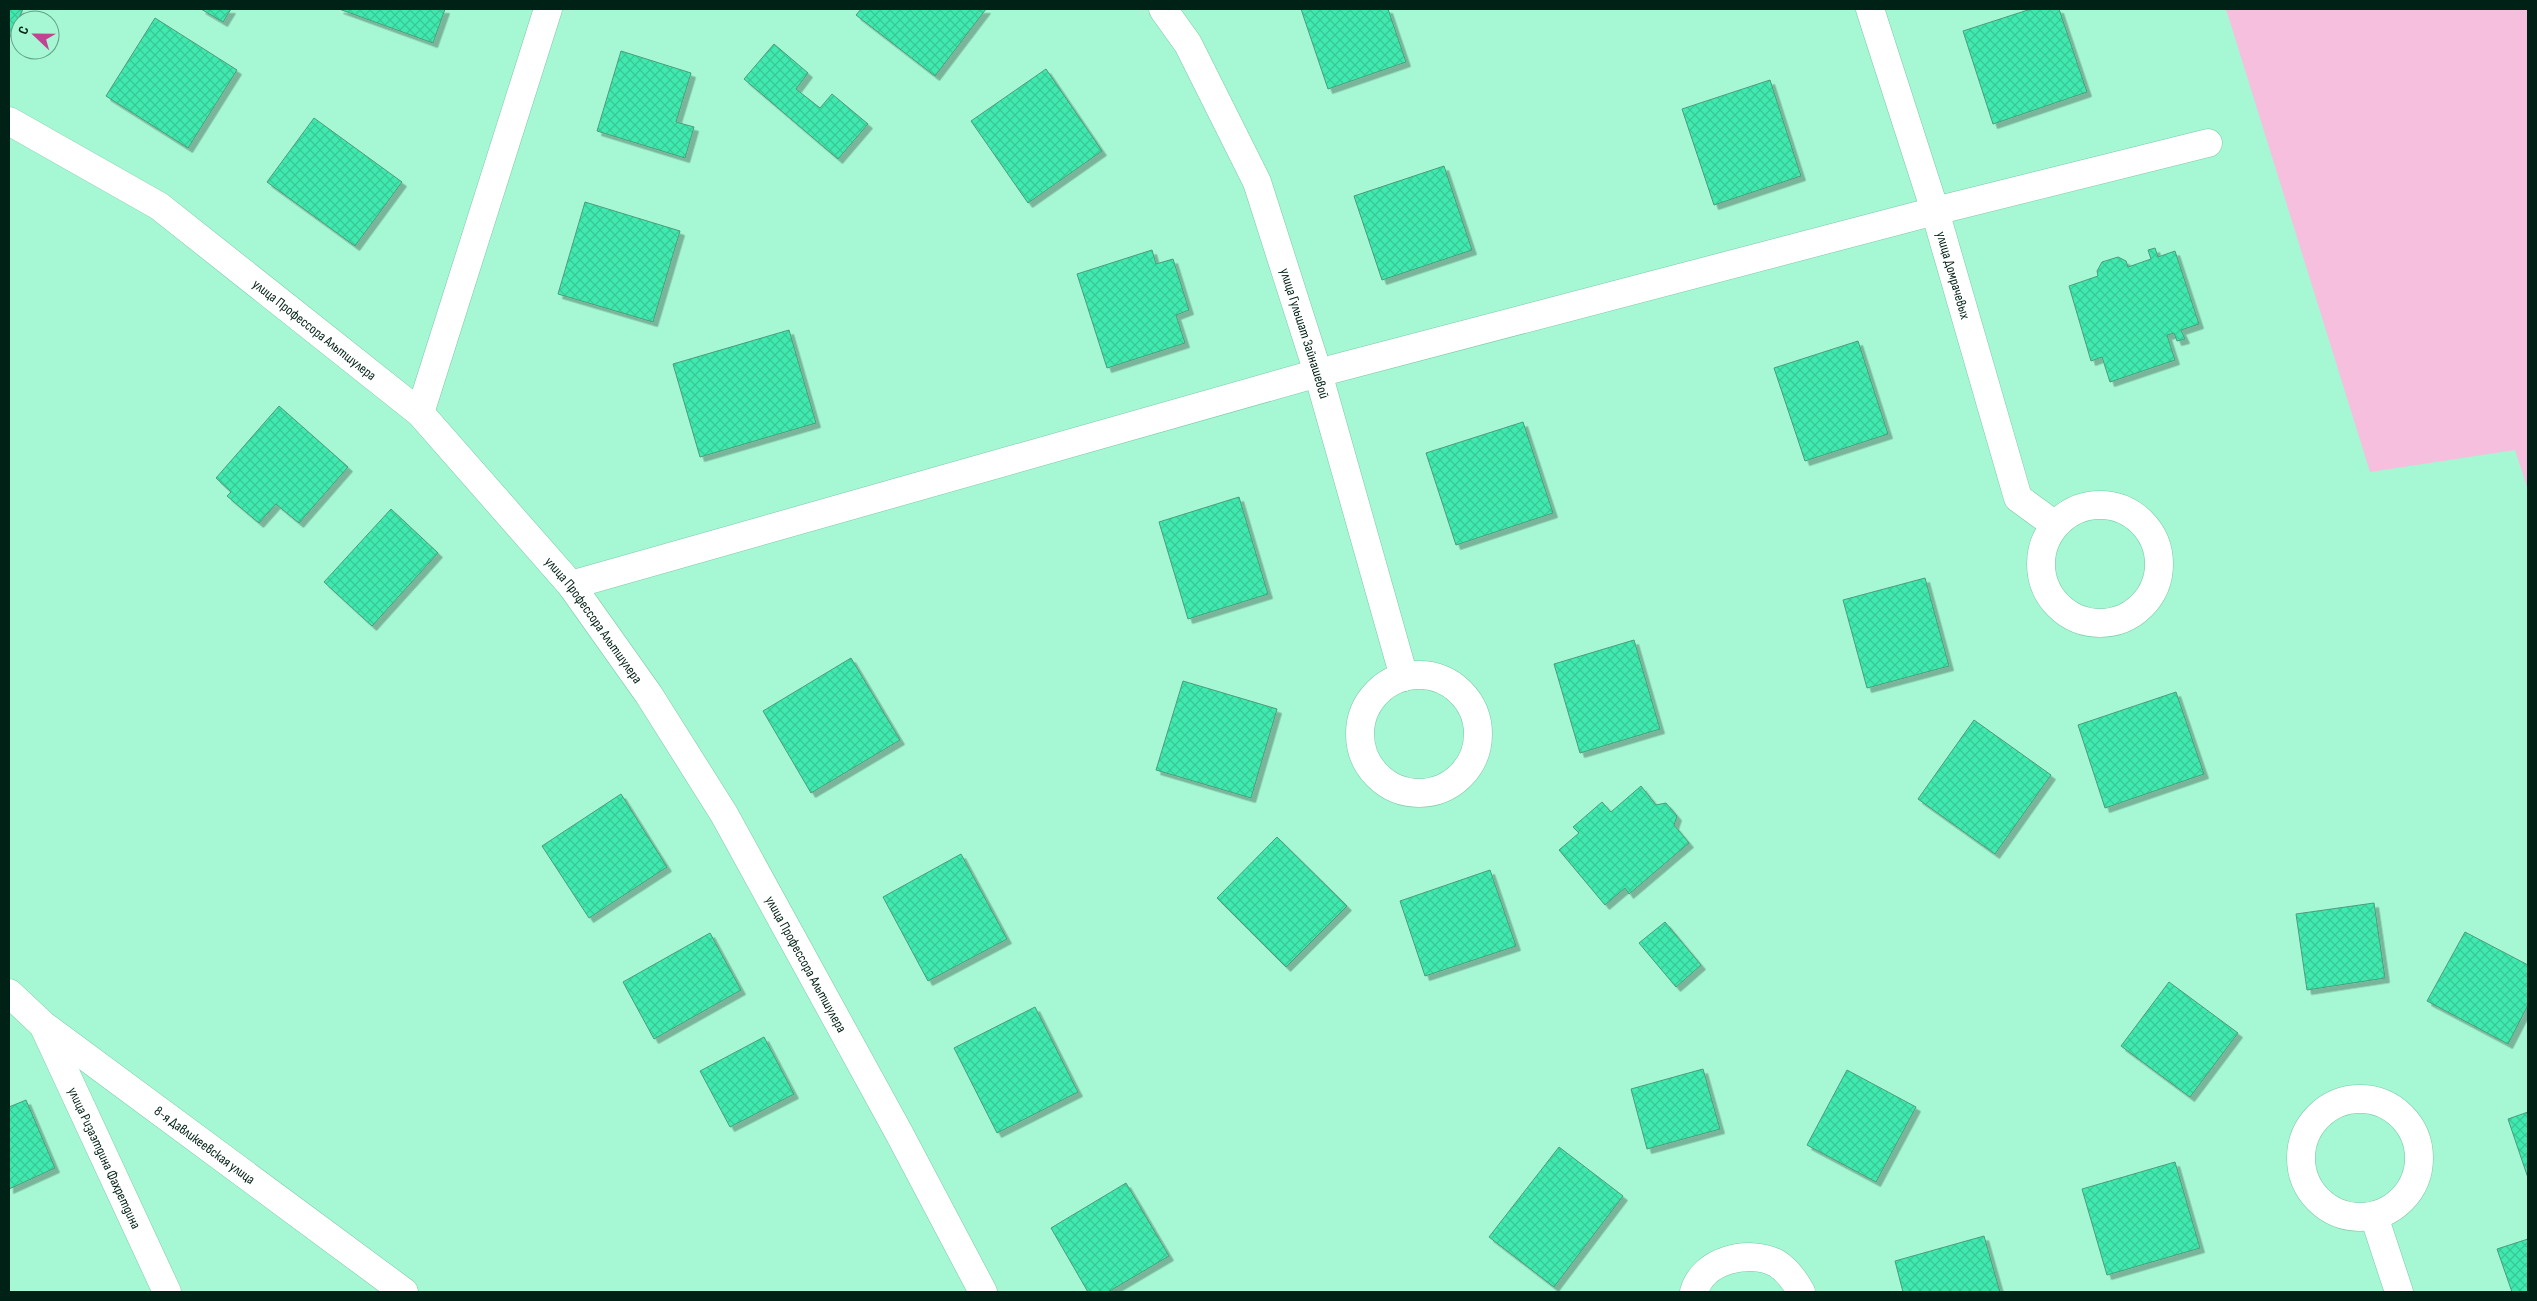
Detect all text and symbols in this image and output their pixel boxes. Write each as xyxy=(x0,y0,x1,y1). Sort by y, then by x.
north arrow xyxy=(10,10,60,60)
text: С xyxy=(14,24,33,37)
street label: улица Домрачевых xyxy=(1933,229,1974,322)
street label: улица Гульшат Зайнашевой xyxy=(1277,266,1333,400)
street label: улица Профессора Альтшулера xyxy=(249,275,380,384)
street label: улица Профессора Альтшулера xyxy=(541,553,646,686)
street label: улица Профессора Альтшулера xyxy=(762,893,851,1035)
street label: улица Ризаэтдина Фахретдина xyxy=(65,1084,145,1231)
street label: 8-я Давликеевская улица xyxy=(151,1102,259,1188)

